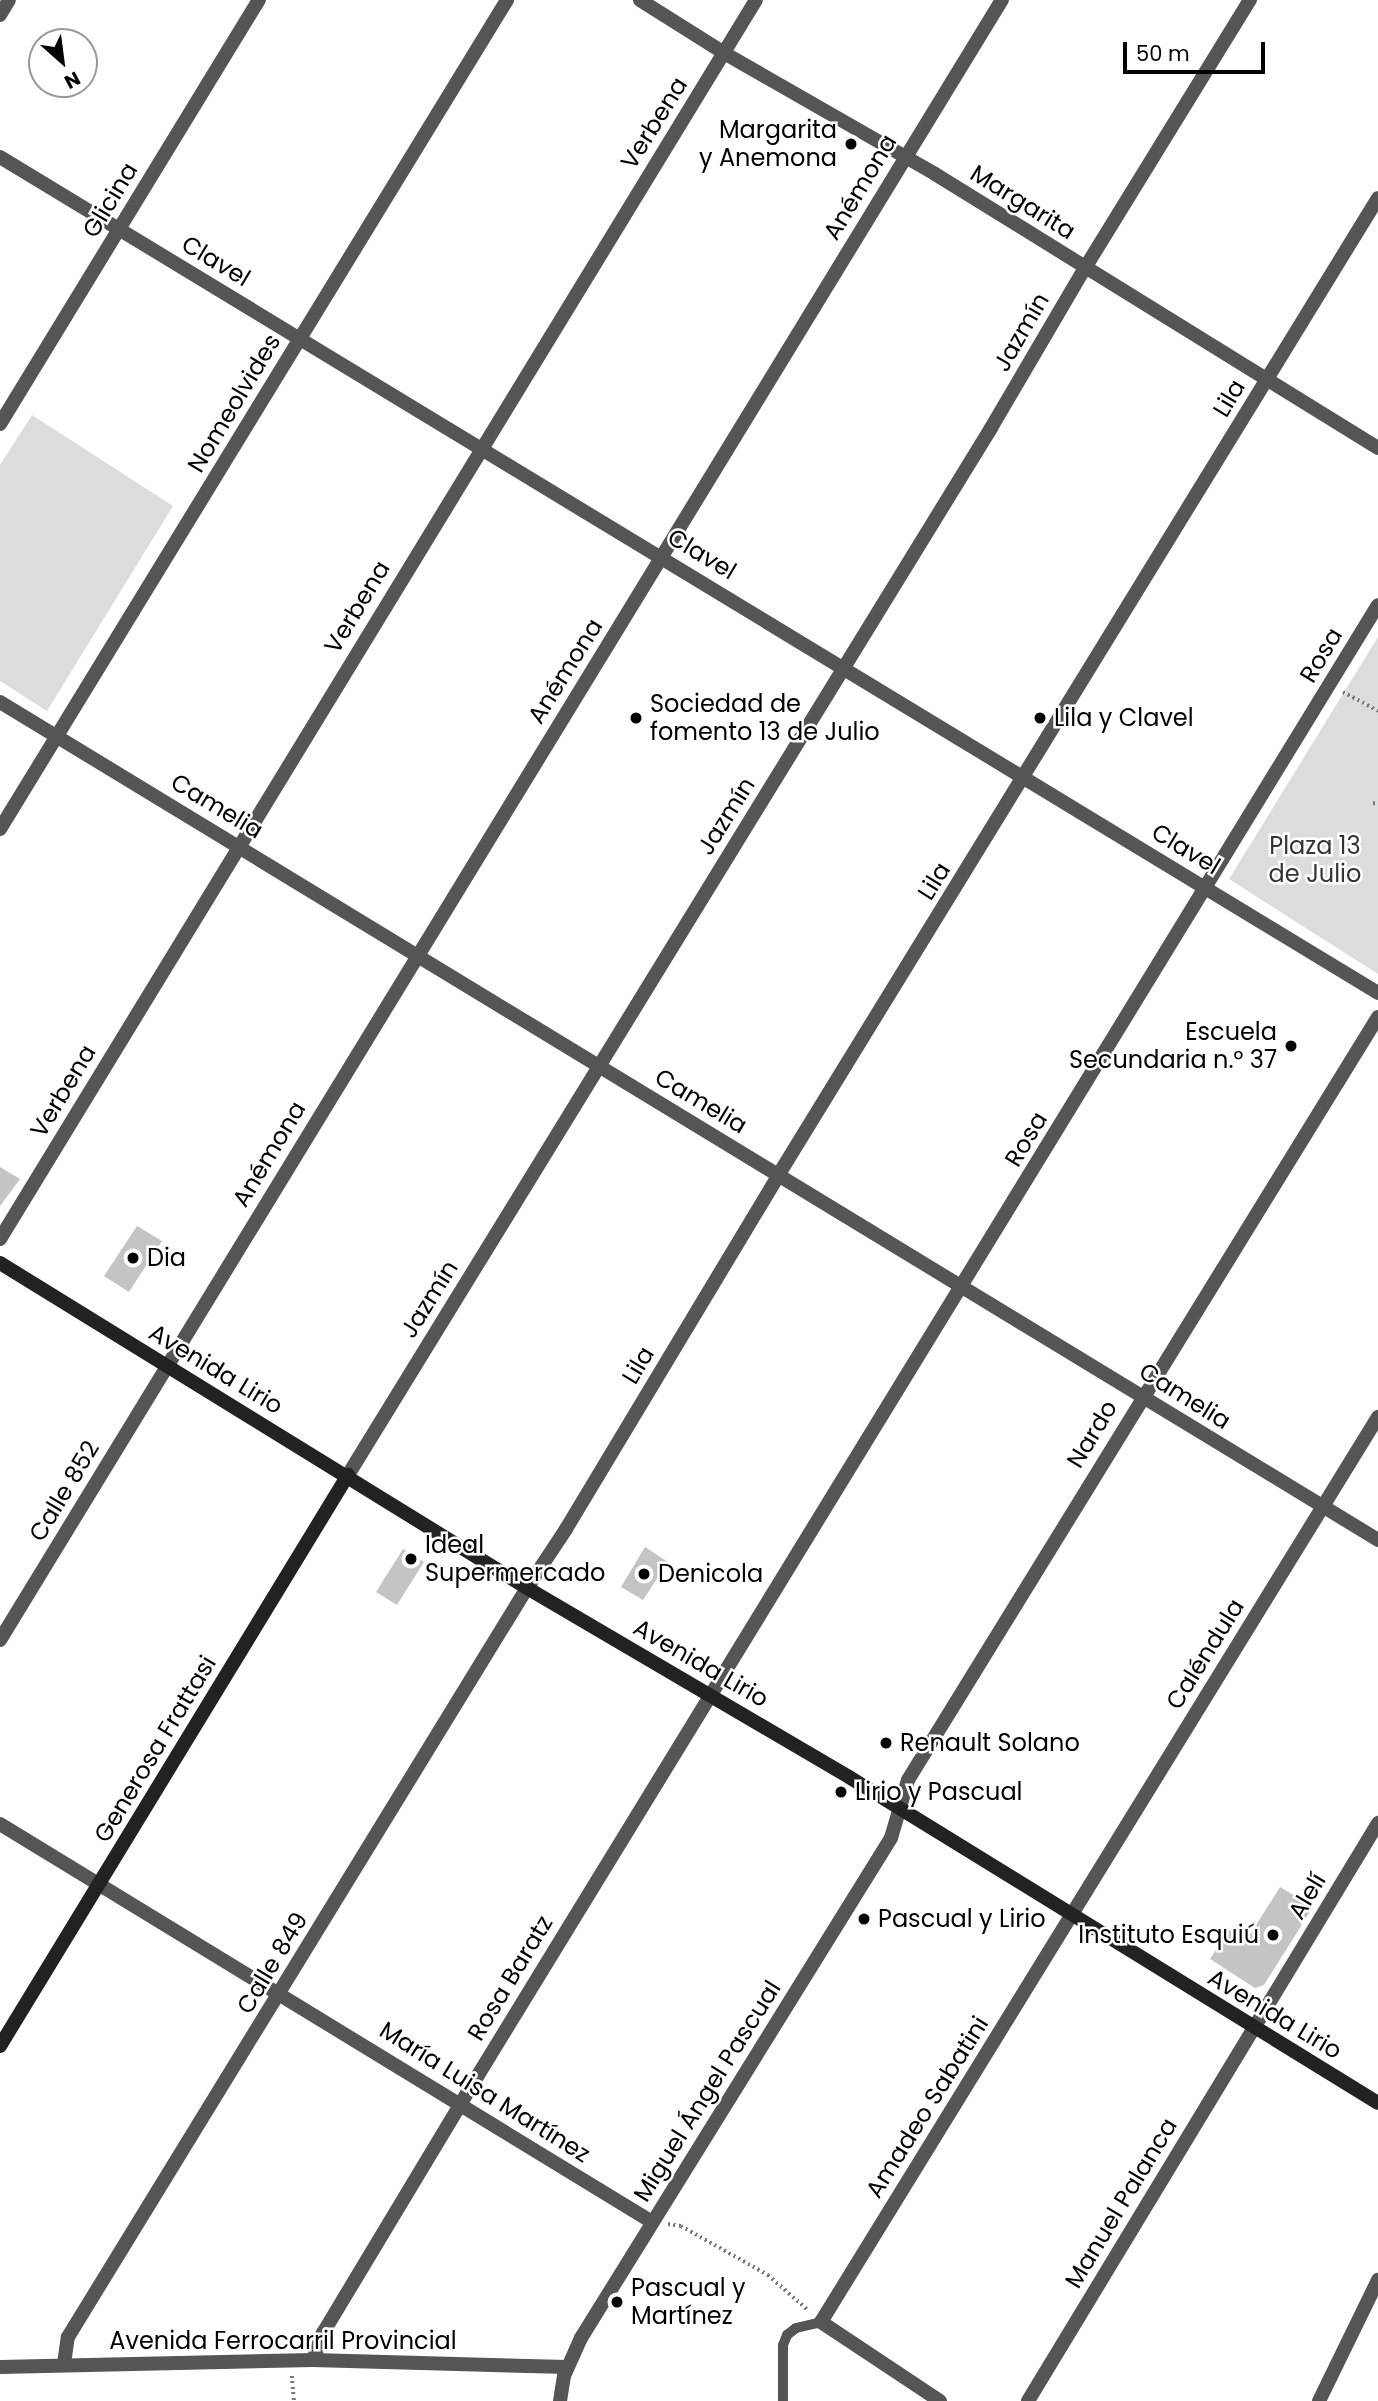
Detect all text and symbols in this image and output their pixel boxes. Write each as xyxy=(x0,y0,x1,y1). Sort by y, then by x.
north arrow xyxy=(28,28,98,98)
scale bar xyxy=(1126,28,1268,72)
text: 50 m xyxy=(1136,39,1190,68)
text: N xyxy=(60,65,85,95)
street label: Verbena xyxy=(615,72,693,174)
place label: Margarita y Anemona xyxy=(699,116,837,172)
street label: Anémona xyxy=(817,129,903,245)
marker: Margarita y Anemona xyxy=(843,136,859,152)
street label: Glicina xyxy=(76,157,144,243)
street label: Margarita xyxy=(965,158,1081,246)
street label: Clavel xyxy=(176,229,256,293)
street label: Jazmín xyxy=(987,288,1055,376)
street label: Nomeolvides xyxy=(181,329,287,477)
street label: Lila xyxy=(1207,374,1251,422)
street label: Clavel xyxy=(662,522,742,586)
street label: Verbena xyxy=(318,556,396,658)
street label: Anémona xyxy=(522,613,608,729)
street label: Rosa xyxy=(1294,622,1348,688)
place label: Sociedad de fomento 13 de Julio xyxy=(650,690,880,746)
place label: Lila y Clavel xyxy=(1054,704,1194,732)
marker: Sociedad de fomento 13 de Julio xyxy=(628,710,644,726)
marker: Lila y Clavel xyxy=(1032,710,1048,726)
street label: Camelia xyxy=(166,767,268,845)
street label: Jazmín xyxy=(691,772,761,860)
street label: Clavel xyxy=(1146,817,1226,881)
park label: Plaza 13 de Julio xyxy=(1269,832,1361,888)
street label: Lila xyxy=(912,857,956,905)
place label: Escuela Secundaria n.° 37 xyxy=(1069,1018,1277,1074)
marker: Escuela Secundaria n.° 37 xyxy=(1283,1038,1299,1054)
street label: Verbena xyxy=(24,1040,102,1142)
street label: Camelia xyxy=(650,1062,752,1140)
street label: Anémona xyxy=(226,1096,312,1212)
street label: Rosa xyxy=(999,1106,1053,1172)
place label: Dia xyxy=(147,1244,186,1272)
marker: Dia xyxy=(125,1250,141,1266)
street label: Jazmín xyxy=(394,1255,464,1343)
street label: Avenida Lirio xyxy=(144,1318,288,1420)
street label: Lila xyxy=(616,1341,660,1389)
street label: Camelia xyxy=(1134,1357,1236,1435)
street label: Nardo xyxy=(1061,1395,1123,1473)
street label: Calle 852 xyxy=(23,1436,105,1546)
place label: Ideal Supermercado xyxy=(425,1531,605,1587)
marker: Ideal Supermercado xyxy=(403,1551,419,1567)
place label: Denicola xyxy=(658,1560,763,1588)
marker: Denicola xyxy=(636,1566,652,1582)
street label: Caléndula xyxy=(1160,1594,1250,1714)
street label: Avenida Lirio xyxy=(628,1613,774,1713)
street label: Generosa Frattasi xyxy=(88,1650,222,1848)
place label: Renault Solano xyxy=(900,1729,1080,1757)
marker: Renault Solano xyxy=(878,1735,894,1751)
place label: Lirio y Pascual xyxy=(855,1778,1023,1806)
marker: Lirio y Pascual xyxy=(833,1784,849,1800)
street label: Alelí xyxy=(1282,1868,1332,1924)
place label: Pascual y Lirio xyxy=(878,1905,1046,1933)
street label: Calle 849 xyxy=(231,1907,313,2019)
street label: Rosa Baratz xyxy=(461,1910,559,2046)
marker: Pascual y Lirio xyxy=(856,1911,872,1927)
place label: Instituto Esquiú xyxy=(1078,1921,1259,1949)
marker: Instituto Esquiú xyxy=(1265,1927,1281,1943)
street label: Avenida Lirio xyxy=(1203,1963,1347,2065)
street label: Miguel Ángel Pascual xyxy=(627,1975,787,2207)
street label: Amadeo Sabatini xyxy=(860,2011,994,2203)
street label: María Luisa Martínez xyxy=(374,2015,596,2169)
street label: Manuel Palanca xyxy=(1059,2113,1183,2293)
place label: Pascual y Martínez xyxy=(631,2274,746,2330)
marker: Pascual y Martínez xyxy=(609,2294,625,2310)
street label: Avenida Ferrocarril Provincial xyxy=(109,2327,457,2355)

